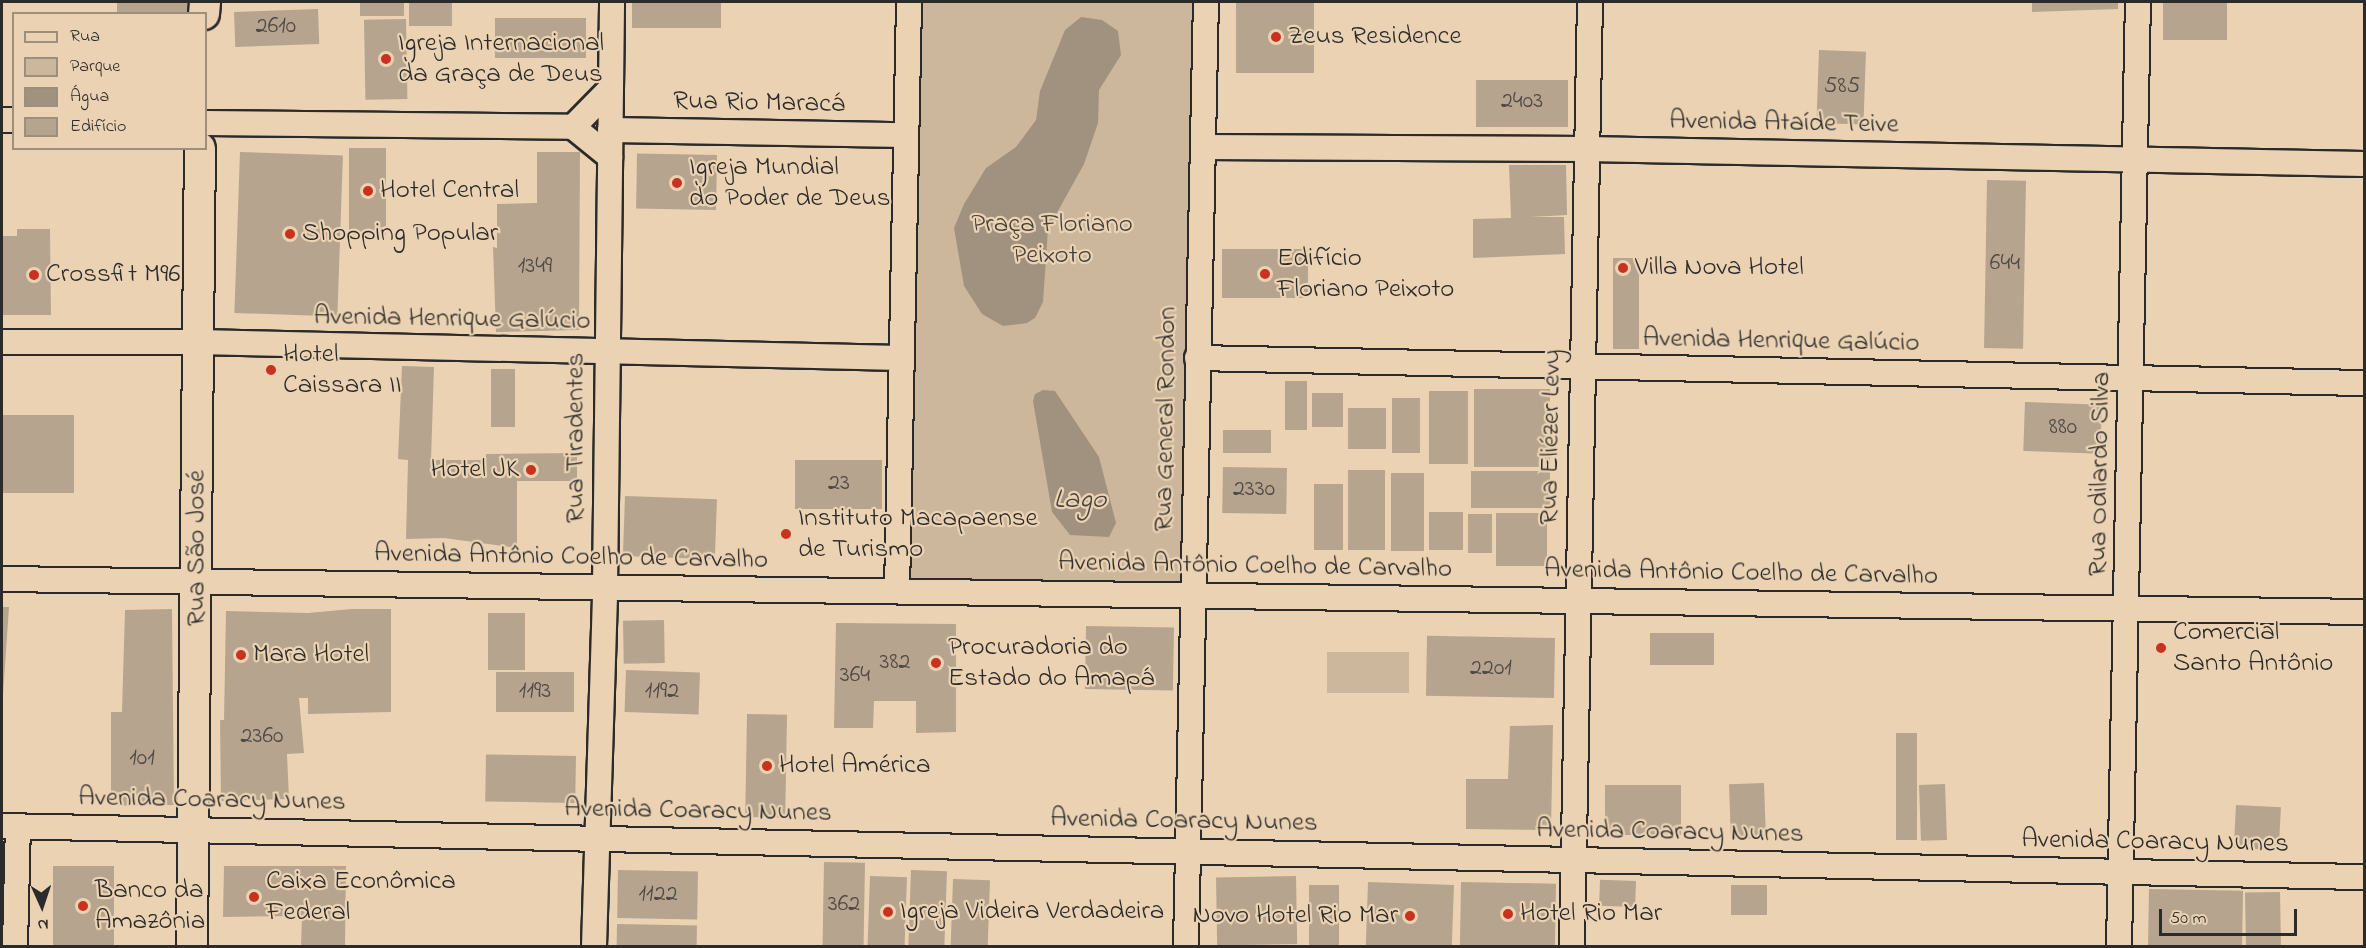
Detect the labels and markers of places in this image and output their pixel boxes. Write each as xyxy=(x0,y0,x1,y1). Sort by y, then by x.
place label: Zeus Residence xyxy=(1288,21,1462,53)
place label: Igreja Internacional da Graça de Deus xyxy=(398,27,604,90)
marker: Zeus Residence xyxy=(1269,30,1283,44)
marker: Igreja Internacional da Graça de Deus xyxy=(379,52,393,66)
place label: Igreja Mundial do Poder de Deus xyxy=(689,151,890,214)
place label: Hotel Central xyxy=(380,175,519,207)
marker: Igreja Mundial do Poder de Deus xyxy=(670,176,684,190)
marker: Hotel Central xyxy=(361,184,375,198)
place label: Shopping Popular xyxy=(302,218,498,250)
marker: Shopping Popular xyxy=(283,227,297,241)
place label: Edifício Floriano Peixoto xyxy=(1277,242,1454,305)
place label: Villa Nova Hotel xyxy=(1635,252,1804,284)
place label: Crossfit M96 xyxy=(46,259,180,291)
marker: Villa Nova Hotel xyxy=(1616,261,1630,275)
marker: Edifício Floriano Peixoto xyxy=(1258,267,1272,281)
marker: Crossfit M96 xyxy=(27,268,41,282)
place label: Hotel Caissara II xyxy=(283,338,402,401)
marker: Hotel Caissara II xyxy=(264,363,278,377)
place label: Hotel JK xyxy=(431,454,519,486)
marker: Hotel JK xyxy=(524,463,538,477)
place label: Instituto Macapaense de Turismo xyxy=(798,502,1038,565)
marker: Instituto Macapaense de Turismo xyxy=(779,527,793,541)
place label: Comercial Santo Antônio xyxy=(2173,616,2333,679)
place label: Procuradoria do Estado do Amapá xyxy=(948,631,1154,694)
place label: Mara Hotel xyxy=(253,639,369,671)
marker: Comercial Santo Antônio xyxy=(2154,641,2168,655)
marker: Mara Hotel xyxy=(234,648,248,662)
marker: Procuradoria do Estado do Amapá xyxy=(929,656,943,670)
place label: Hotel América xyxy=(779,750,931,782)
marker: Hotel América xyxy=(760,759,774,773)
place label: Caixa Econômica Federal xyxy=(266,865,456,928)
place label: Banco da Amazônia xyxy=(95,874,205,937)
marker: Caixa Econômica Federal xyxy=(247,890,261,904)
place label: Igreja Videira Verdadeira xyxy=(900,896,1164,928)
place label: Hotel Rio Mar xyxy=(1520,898,1662,930)
marker: Banco da Amazônia xyxy=(76,899,90,913)
place label: Novo Hotel Rio Mar xyxy=(1192,900,1398,932)
marker: Igreja Videira Verdadeira xyxy=(881,905,895,919)
marker: Hotel Rio Mar xyxy=(1501,907,1515,921)
marker: Novo Hotel Rio Mar xyxy=(1403,909,1417,923)

